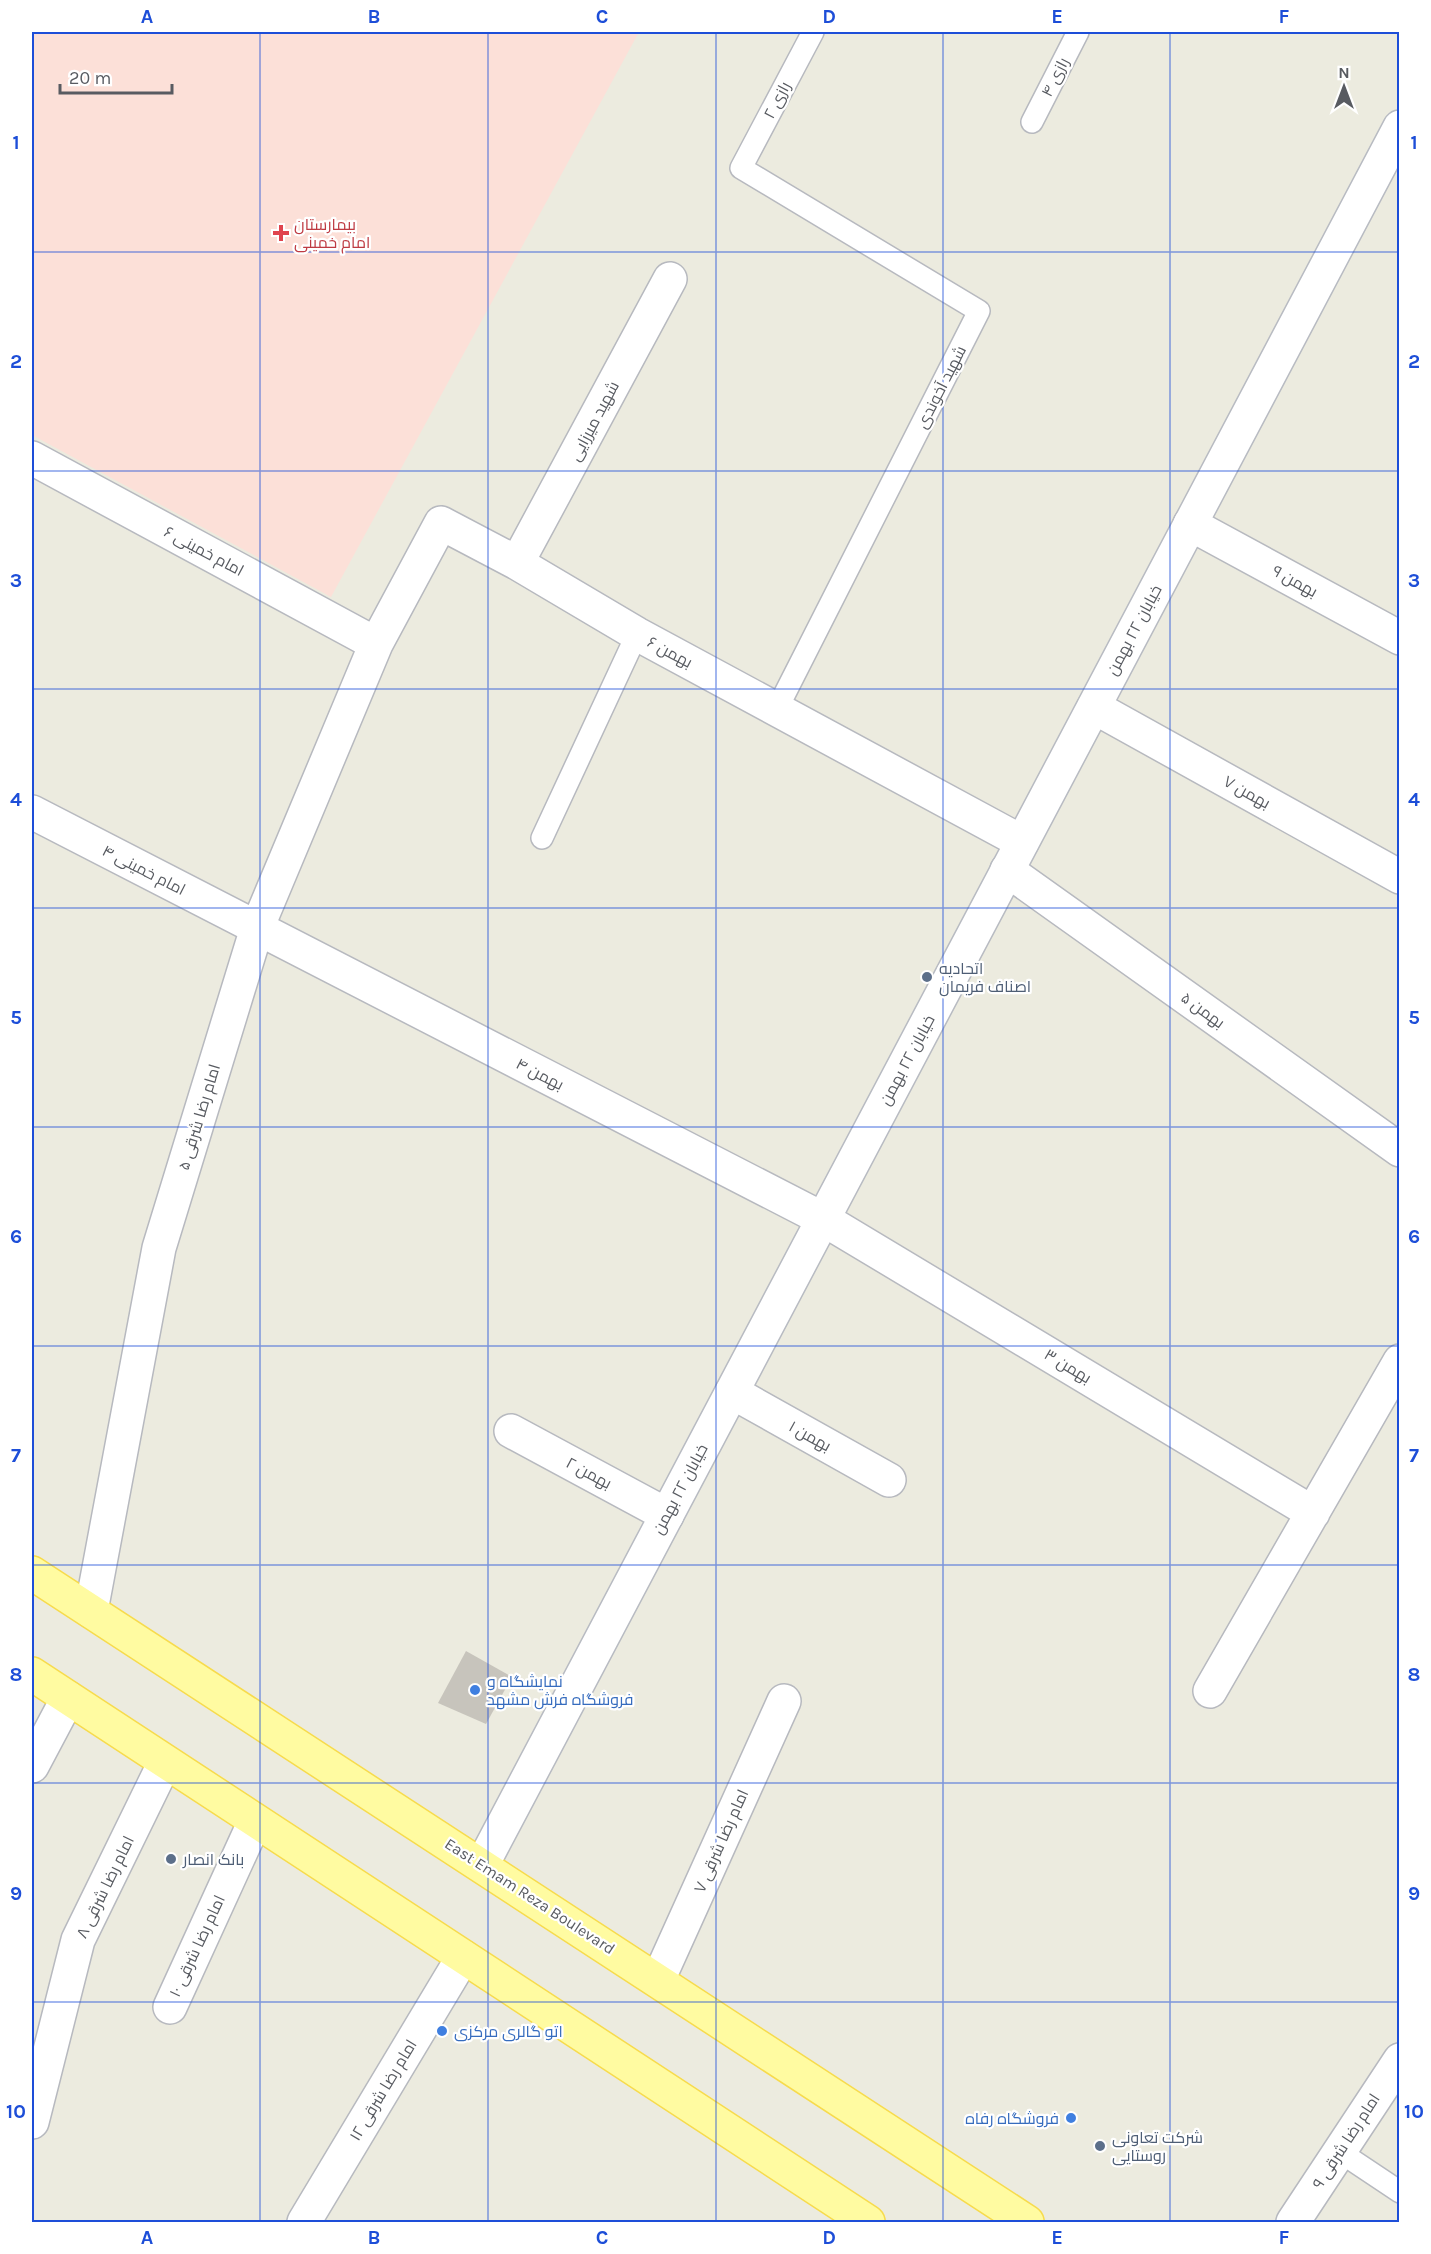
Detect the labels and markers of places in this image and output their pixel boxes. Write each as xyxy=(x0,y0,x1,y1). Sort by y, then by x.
place label: بیمارستان امام خمینی xyxy=(294,215,370,254)
marker: بیمارستان امام خمینی xyxy=(272,224,290,242)
place label: اتحادیه اصناف فریمان xyxy=(939,959,1031,997)
marker: اتحادیه اصناف فریمان xyxy=(920,970,934,984)
place label: نمایشگاه و فروشگاه فرش مشهد xyxy=(487,1672,634,1710)
marker: نمایشگاه و فروشگاه فرش مشهد xyxy=(468,1683,482,1697)
place label: بانک انصار xyxy=(182,1850,244,1869)
marker: بانک انصار xyxy=(164,1852,178,1866)
place label: اتو گالری مرکزی xyxy=(454,2022,563,2042)
marker: اتو گالری مرکزی xyxy=(435,2024,449,2038)
place label: فروشگاه رفاه xyxy=(965,2109,1059,2128)
marker: فروشگاه رفاه xyxy=(1064,2111,1078,2125)
place label: شرکت تعاونی روستایی xyxy=(1112,2128,1203,2166)
marker: شرکت تعاونی روستایی xyxy=(1093,2139,1107,2153)

